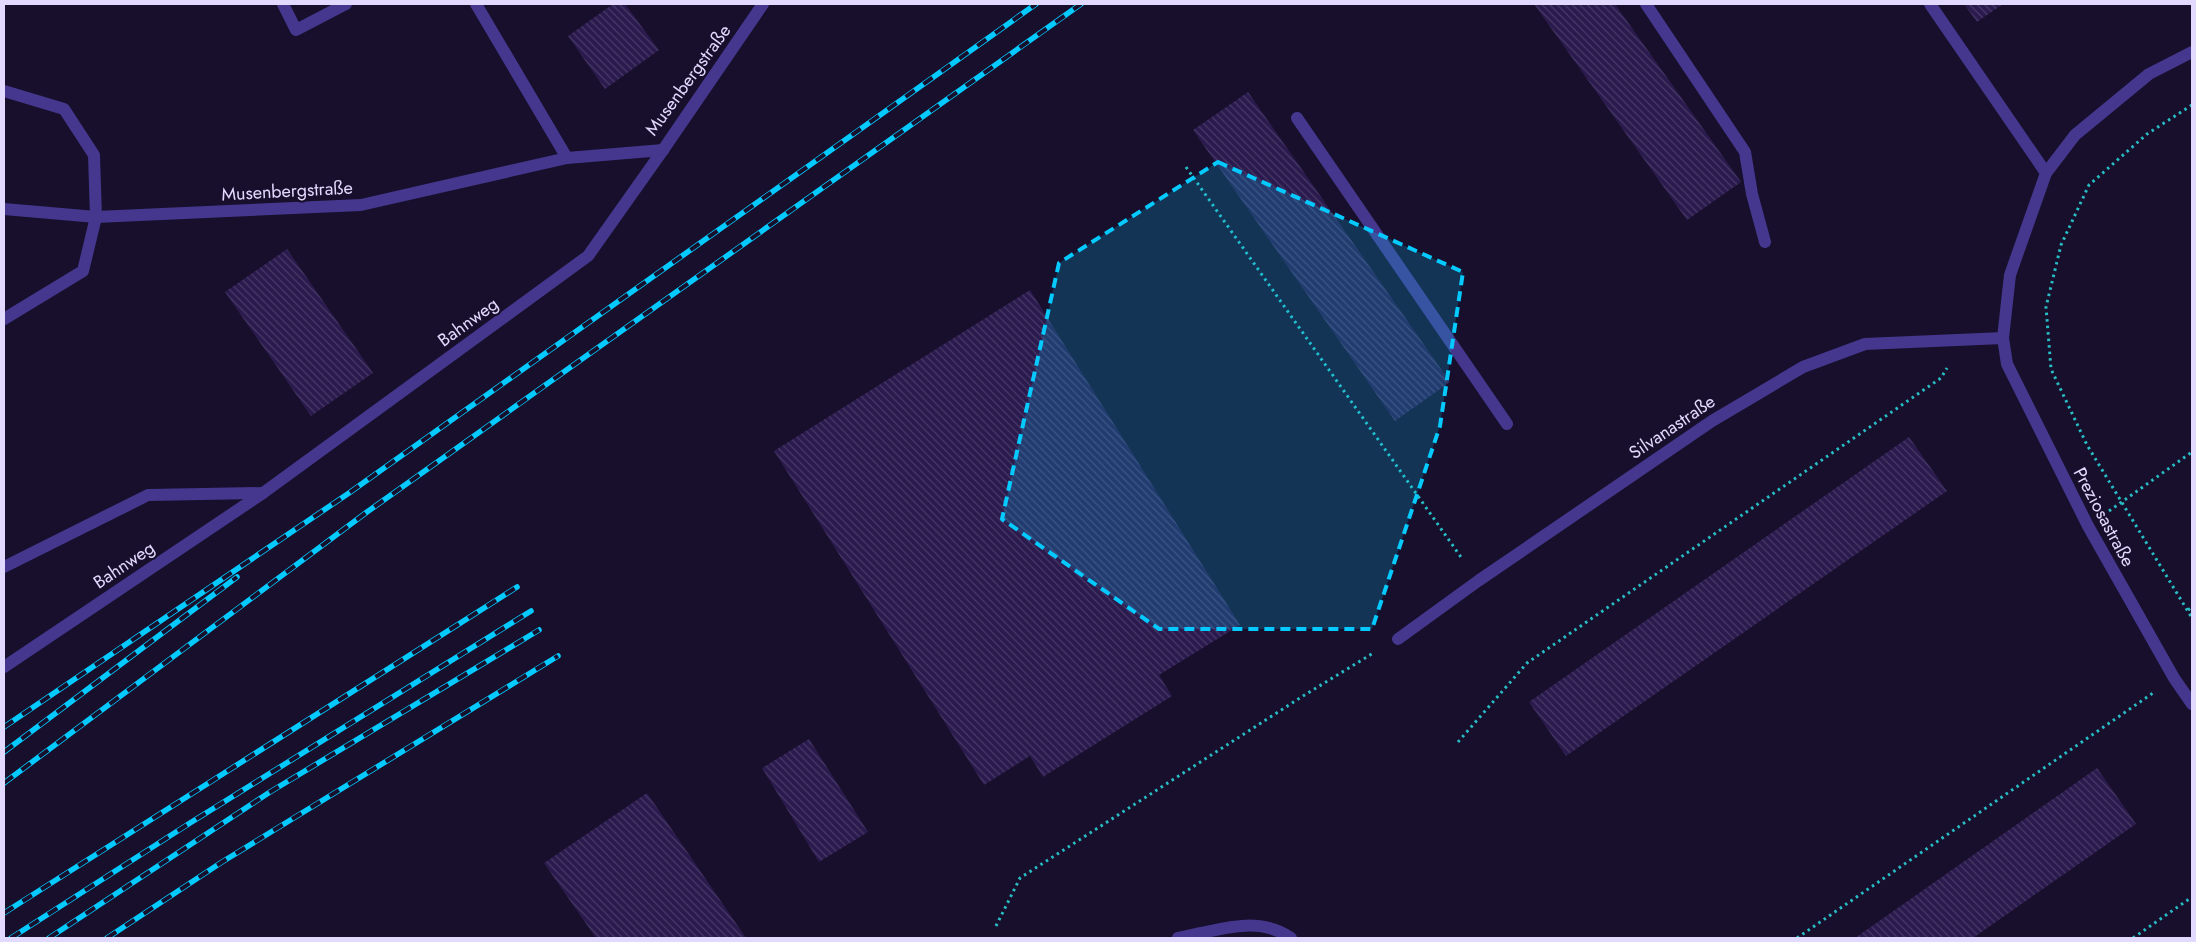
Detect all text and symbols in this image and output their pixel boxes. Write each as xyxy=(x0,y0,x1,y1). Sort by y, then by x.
street label: Musenbergstraße xyxy=(639,19,737,141)
street label: Musenbergstraße xyxy=(221,175,353,207)
street label: Bahnweg xyxy=(432,291,504,353)
street label: Silvanastraße xyxy=(1624,388,1720,466)
street label: Preziosastraße xyxy=(2067,463,2141,571)
street label: Bahnweg xyxy=(88,535,160,595)

